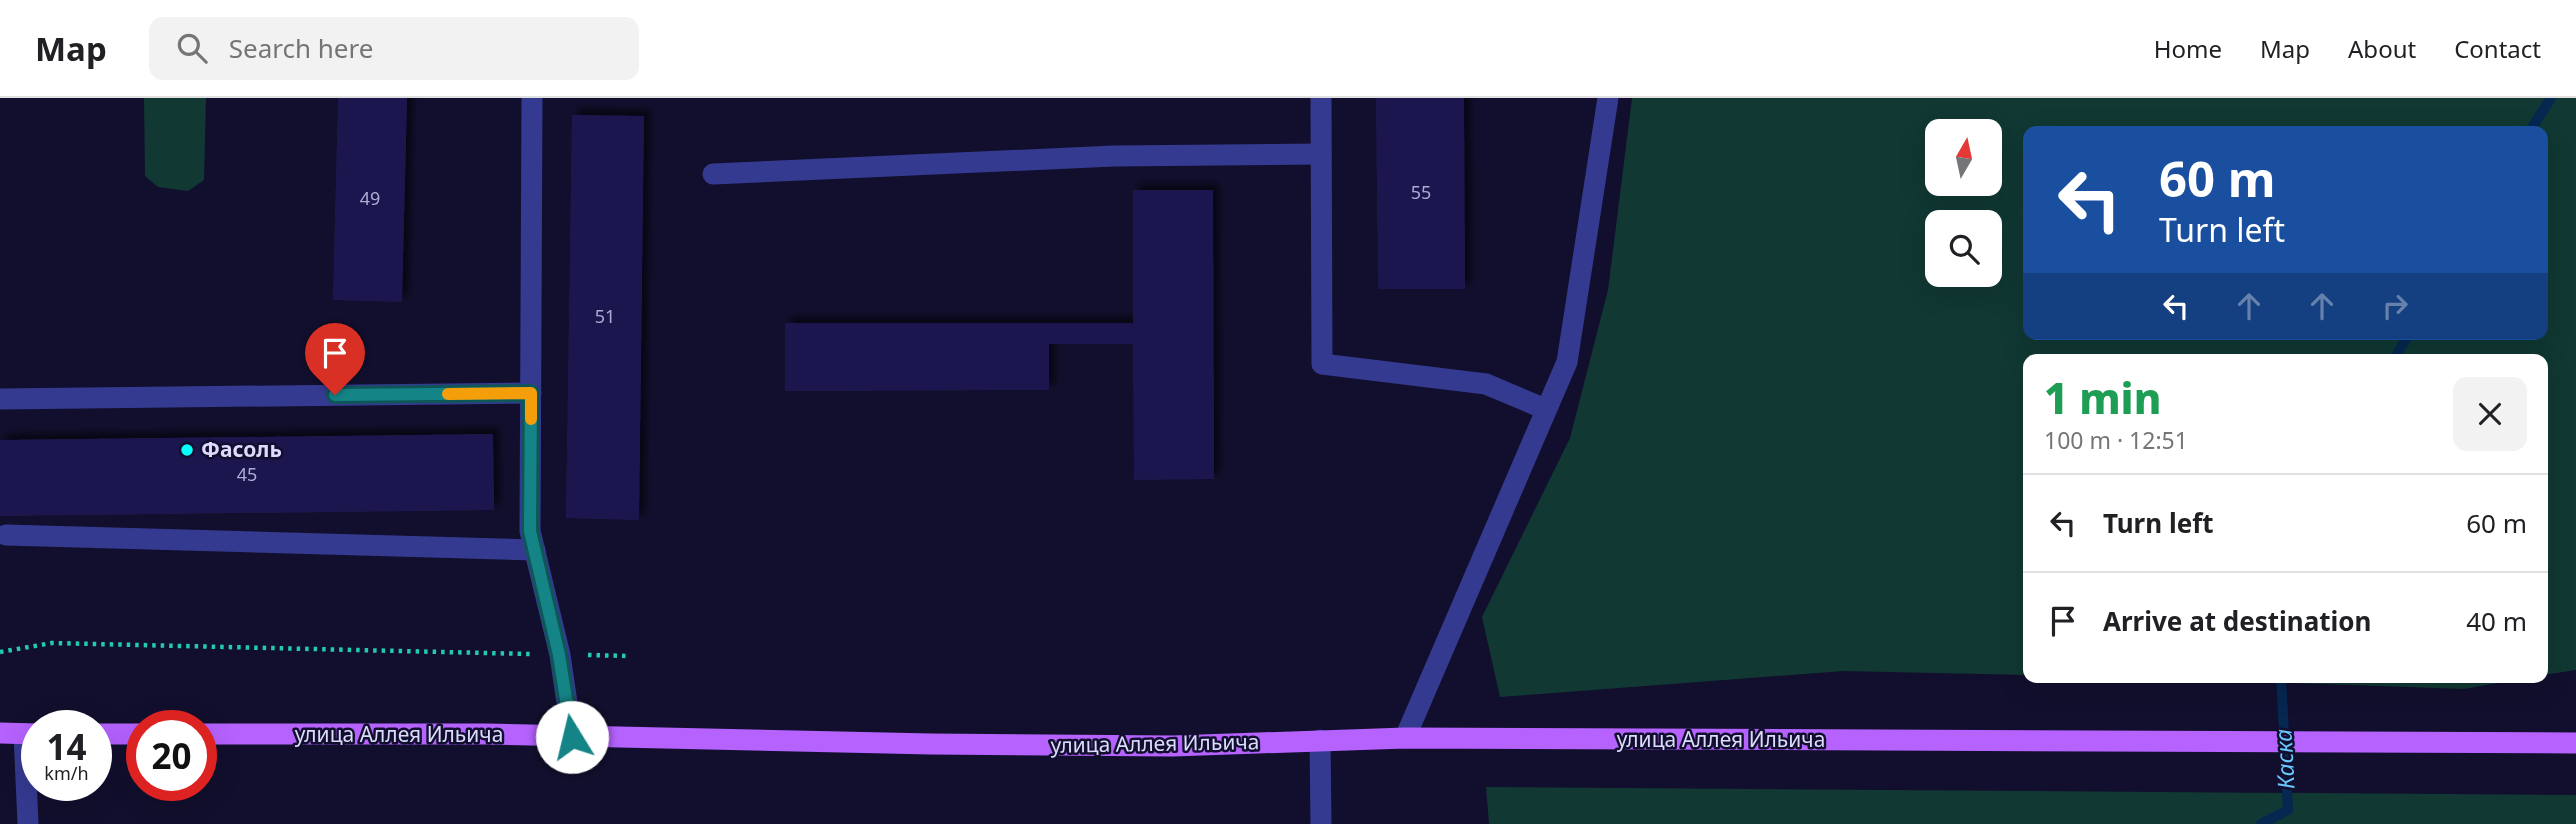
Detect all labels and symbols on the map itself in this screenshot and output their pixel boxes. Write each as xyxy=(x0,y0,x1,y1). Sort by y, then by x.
north arrow xyxy=(1925,119,2002,196)
house number: 55 xyxy=(1411,180,1431,204)
house number: 49 xyxy=(360,186,380,210)
house number: 51 xyxy=(595,304,615,328)
pin xyxy=(305,323,365,395)
place label: Фасоль xyxy=(201,435,282,463)
marker: Фасоль xyxy=(179,442,195,458)
house number: 45 xyxy=(237,462,257,486)
position arrow xyxy=(535,700,609,774)
speed limit sign: 20 xyxy=(126,710,217,801)
street label: улица Аллея Ильича xyxy=(295,720,503,748)
street label: улица Аллея Ильича xyxy=(1617,725,1825,753)
street label: улица Аллея Ильича xyxy=(1050,727,1260,759)
water label: Каска xyxy=(2266,728,2302,790)

